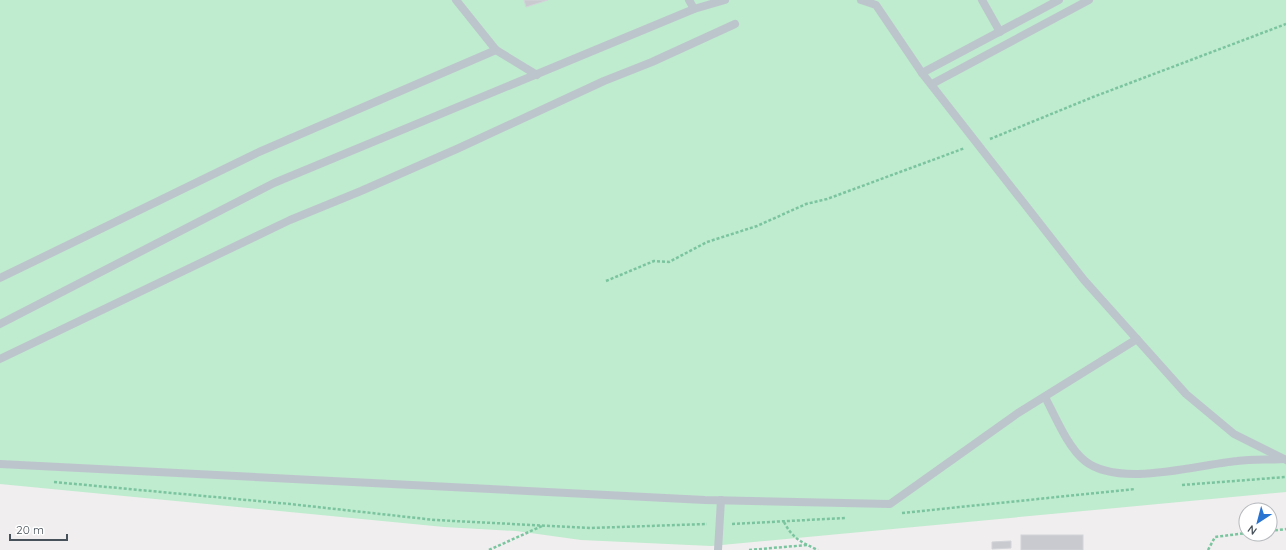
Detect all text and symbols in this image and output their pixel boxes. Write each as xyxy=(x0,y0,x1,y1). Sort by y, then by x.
north arrow xyxy=(1238,502,1278,542)
scale bar xyxy=(10,516,67,542)
text: 20 m xyxy=(16,522,44,537)
text: N xyxy=(1245,522,1260,538)

